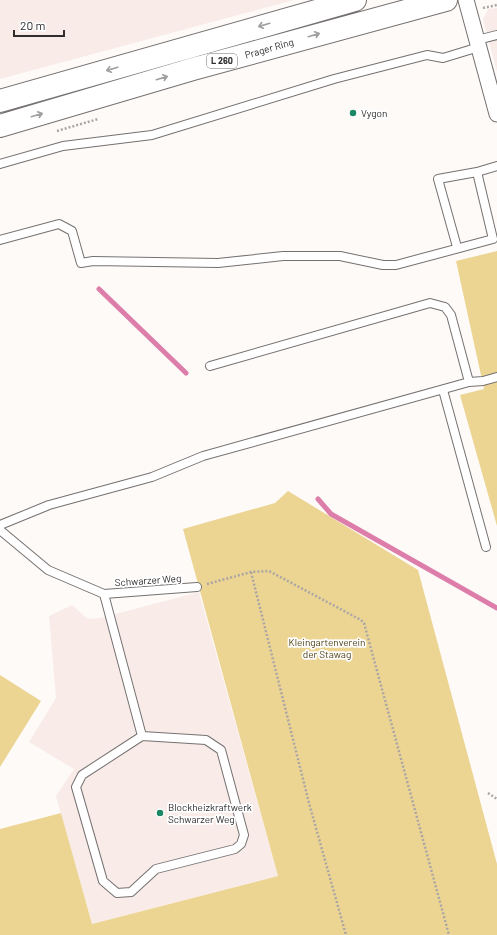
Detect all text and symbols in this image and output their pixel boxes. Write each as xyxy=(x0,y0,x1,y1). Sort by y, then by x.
scale bar xyxy=(14,12,64,38)
text: 20 m xyxy=(20,18,46,32)
one-way arrow xyxy=(257,22,270,29)
one-way arrow xyxy=(307,31,320,38)
street label: Prager Ring xyxy=(243,35,295,61)
road number: L 260 xyxy=(207,54,237,68)
one-way arrow xyxy=(105,66,118,73)
one-way arrow xyxy=(155,74,168,81)
place label: Vygon xyxy=(361,107,387,119)
marker: Vygon xyxy=(348,108,358,118)
one-way arrow xyxy=(31,111,44,118)
street label: Schwarzer Weg xyxy=(114,572,182,588)
park label: Kleingartenverein der Stawag xyxy=(289,636,365,660)
place label: Blockheizkraftwerk Schwarzer Weg xyxy=(168,801,252,825)
marker: Blockheizkraftwerk Schwarzer Weg xyxy=(155,808,165,818)

